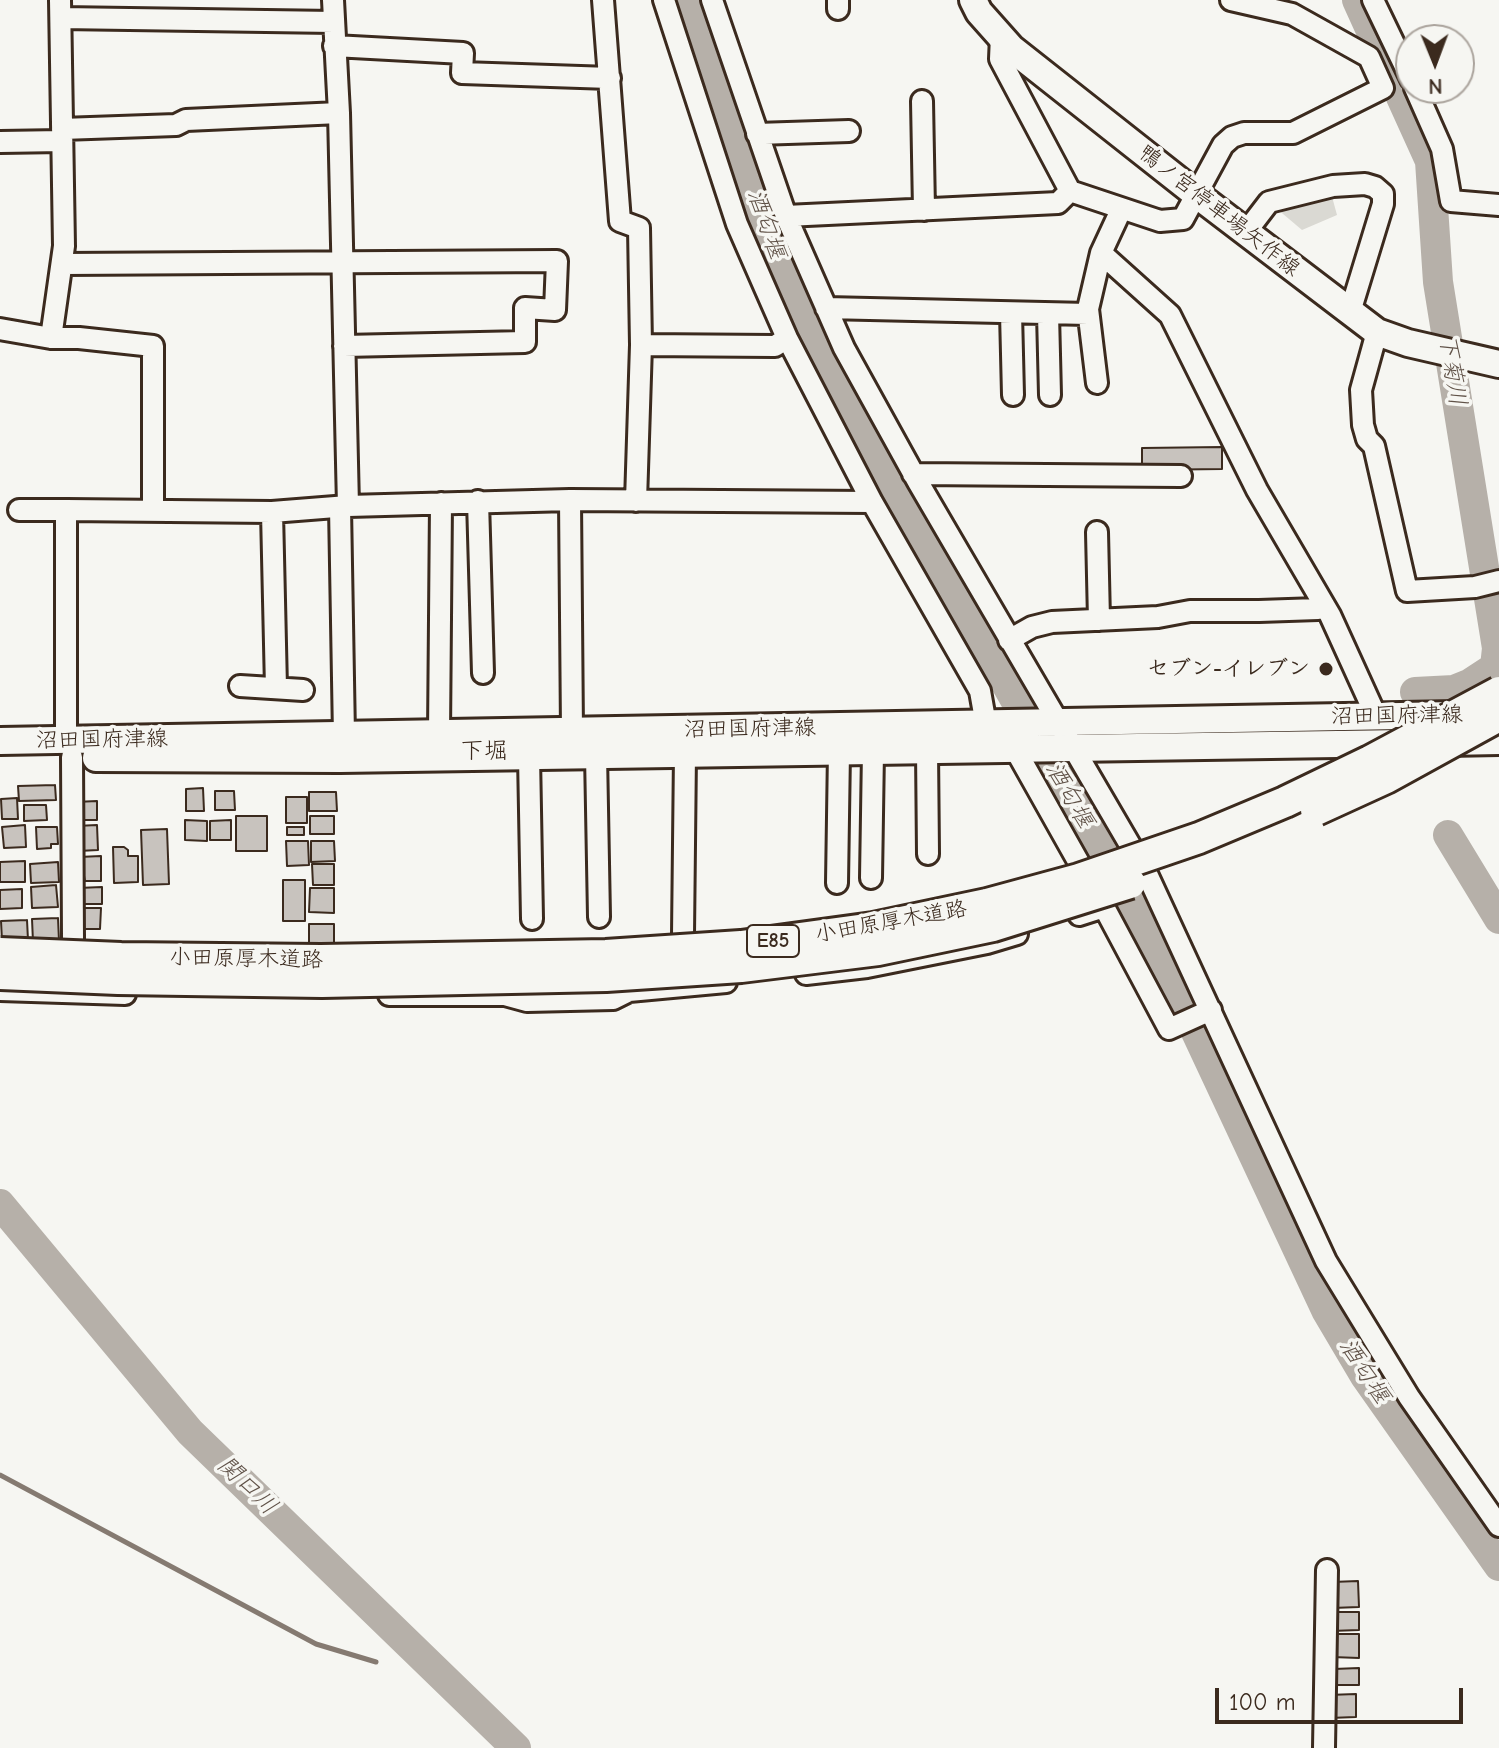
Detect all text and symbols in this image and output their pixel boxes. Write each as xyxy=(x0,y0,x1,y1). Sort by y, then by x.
north arrow xyxy=(1395,24,1475,104)
text: N xyxy=(1428,73,1443,99)
street label: 鴨ノ宮停車場矢作線 xyxy=(1133,140,1305,282)
water label: 酒匂堰 xyxy=(741,185,791,263)
water label: 下菊川 xyxy=(1432,332,1472,408)
place label: セブン-イレブン xyxy=(1147,656,1310,682)
marker: セブン-イレブン xyxy=(1317,660,1335,678)
street label: 沼田国府津線 xyxy=(1331,702,1463,730)
street label: 沼田国府津線 xyxy=(684,715,816,743)
street label: 沼田国府津線 xyxy=(36,726,168,754)
district label: 下堀 xyxy=(460,737,508,765)
water label: 酒匂堰 xyxy=(1039,757,1099,833)
street label: 小田原厚木道路 xyxy=(813,896,969,948)
road number: E85 xyxy=(747,925,799,957)
street label: 小田原厚木道路 xyxy=(169,944,323,974)
water label: 酒匂堰 xyxy=(1332,1333,1396,1409)
water label: 関口川 xyxy=(211,1451,283,1521)
scale bar xyxy=(1219,1672,1467,1722)
text: 100 m xyxy=(1229,1688,1296,1716)

